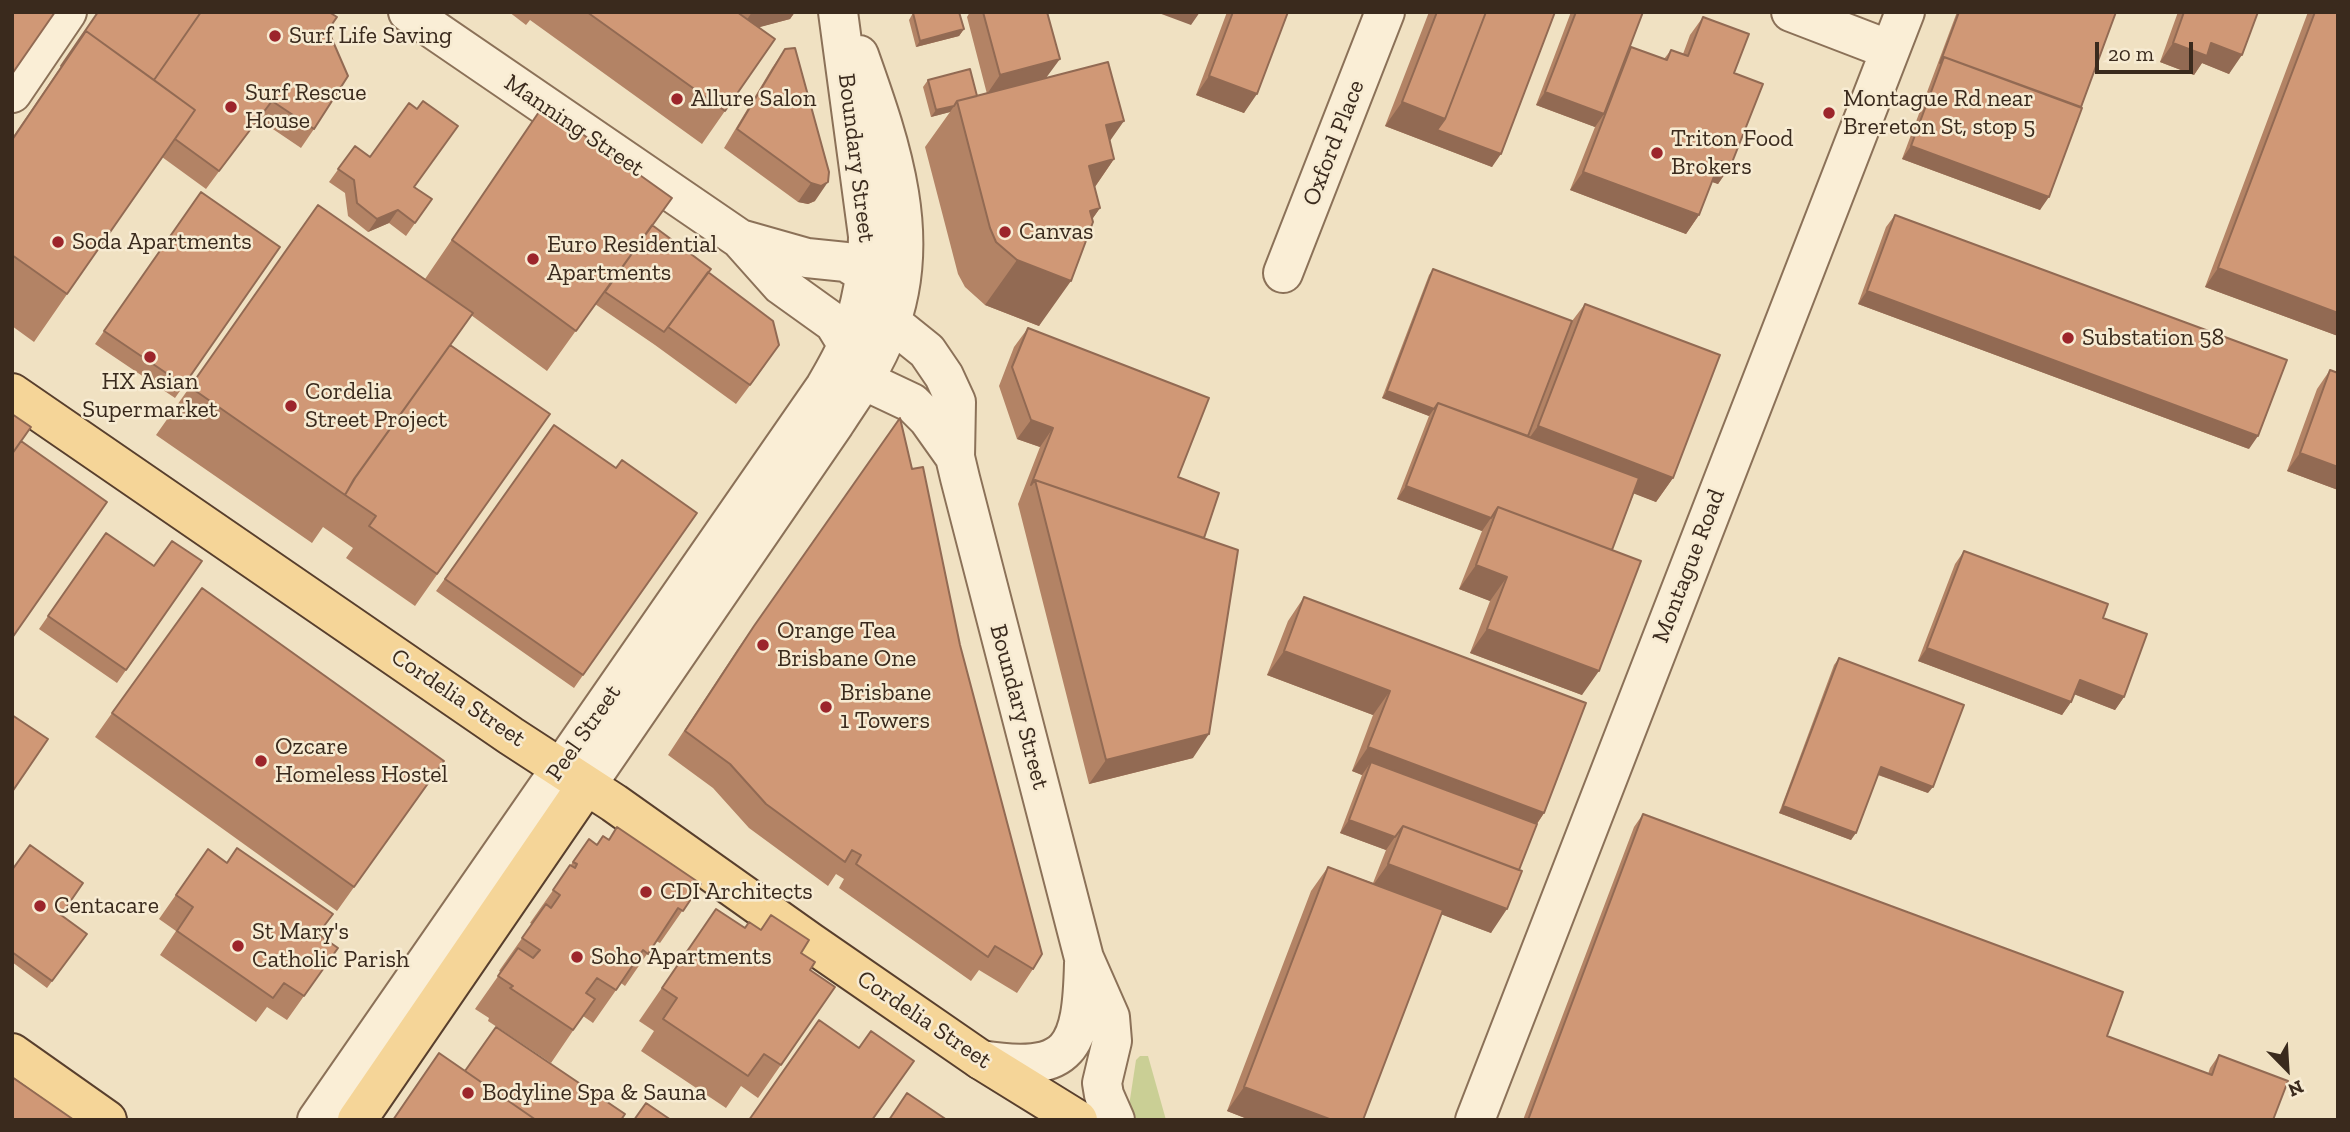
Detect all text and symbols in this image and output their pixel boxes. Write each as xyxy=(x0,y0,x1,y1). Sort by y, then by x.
place label: Surf Life Saving xyxy=(289,22,452,50)
marker: Surf Life Saving xyxy=(267,28,283,44)
scale bar xyxy=(2098,28,2196,72)
text: 20 m xyxy=(2108,41,2154,66)
street label: Manning Street xyxy=(499,69,649,183)
street label: Boundary Street xyxy=(831,72,881,244)
street label: Oxford Place xyxy=(1297,76,1371,210)
place label: Surf Rescue House xyxy=(245,79,367,135)
place label: Allure Salon xyxy=(691,85,816,113)
place label: Montague Rd near Brereton St, stop 5 xyxy=(1843,85,2035,141)
marker: Allure Salon xyxy=(669,91,685,107)
marker: Surf Rescue House xyxy=(223,99,239,115)
marker: Montague Rd near Brereton St, stop 5 xyxy=(1821,105,1837,121)
place label: Triton Food Brokers xyxy=(1671,125,1793,181)
marker: Triton Food Brokers xyxy=(1649,145,1665,161)
place label: Canvas xyxy=(1019,218,1094,246)
marker: Canvas xyxy=(997,224,1013,240)
place label: Soda Apartments xyxy=(72,228,252,256)
place label: Euro Residential Apartments xyxy=(547,231,717,287)
marker: Soda Apartments xyxy=(50,234,66,250)
marker: Euro Residential Apartments xyxy=(525,251,541,267)
place label: Substation 58 xyxy=(2082,324,2224,352)
marker: Substation 58 xyxy=(2060,330,2076,346)
marker: HX Asian Supermarket xyxy=(142,349,158,365)
place label: HX Asian Supermarket xyxy=(82,368,218,424)
place label: Cordelia Street Project xyxy=(305,378,447,434)
marker: Cordelia Street Project xyxy=(283,398,299,414)
street label: Montague Road xyxy=(1647,485,1731,647)
place label: Orange Tea Brisbane One xyxy=(777,617,916,673)
street label: Boundary Street xyxy=(983,621,1055,793)
marker: Orange Tea Brisbane One xyxy=(755,637,771,653)
street label: Cordelia Street xyxy=(385,643,531,753)
street label: Peel Street xyxy=(540,679,628,787)
place label: Brisbane 1 Towers xyxy=(840,679,931,735)
marker: Brisbane 1 Towers xyxy=(818,699,834,715)
place label: Ozcare Homeless Hostel xyxy=(275,733,448,789)
marker: Ozcare Homeless Hostel xyxy=(253,753,269,769)
place label: CDI Architects xyxy=(660,878,813,906)
marker: CDI Architects xyxy=(638,884,654,900)
place label: Centacare xyxy=(54,892,159,920)
marker: Centacare xyxy=(32,898,48,914)
place label: St Mary's Catholic Parish xyxy=(252,918,409,974)
marker: St Mary's Catholic Parish xyxy=(230,938,246,954)
place label: Soho Apartments xyxy=(591,943,772,971)
marker: Soho Apartments xyxy=(569,949,585,965)
street label: Cordelia Street xyxy=(851,965,997,1075)
north arrow xyxy=(2252,1034,2322,1104)
text: N xyxy=(2284,1075,2307,1102)
place label: Bodyline Spa & Sauna xyxy=(482,1079,706,1107)
marker: Bodyline Spa & Sauna xyxy=(460,1085,476,1101)

